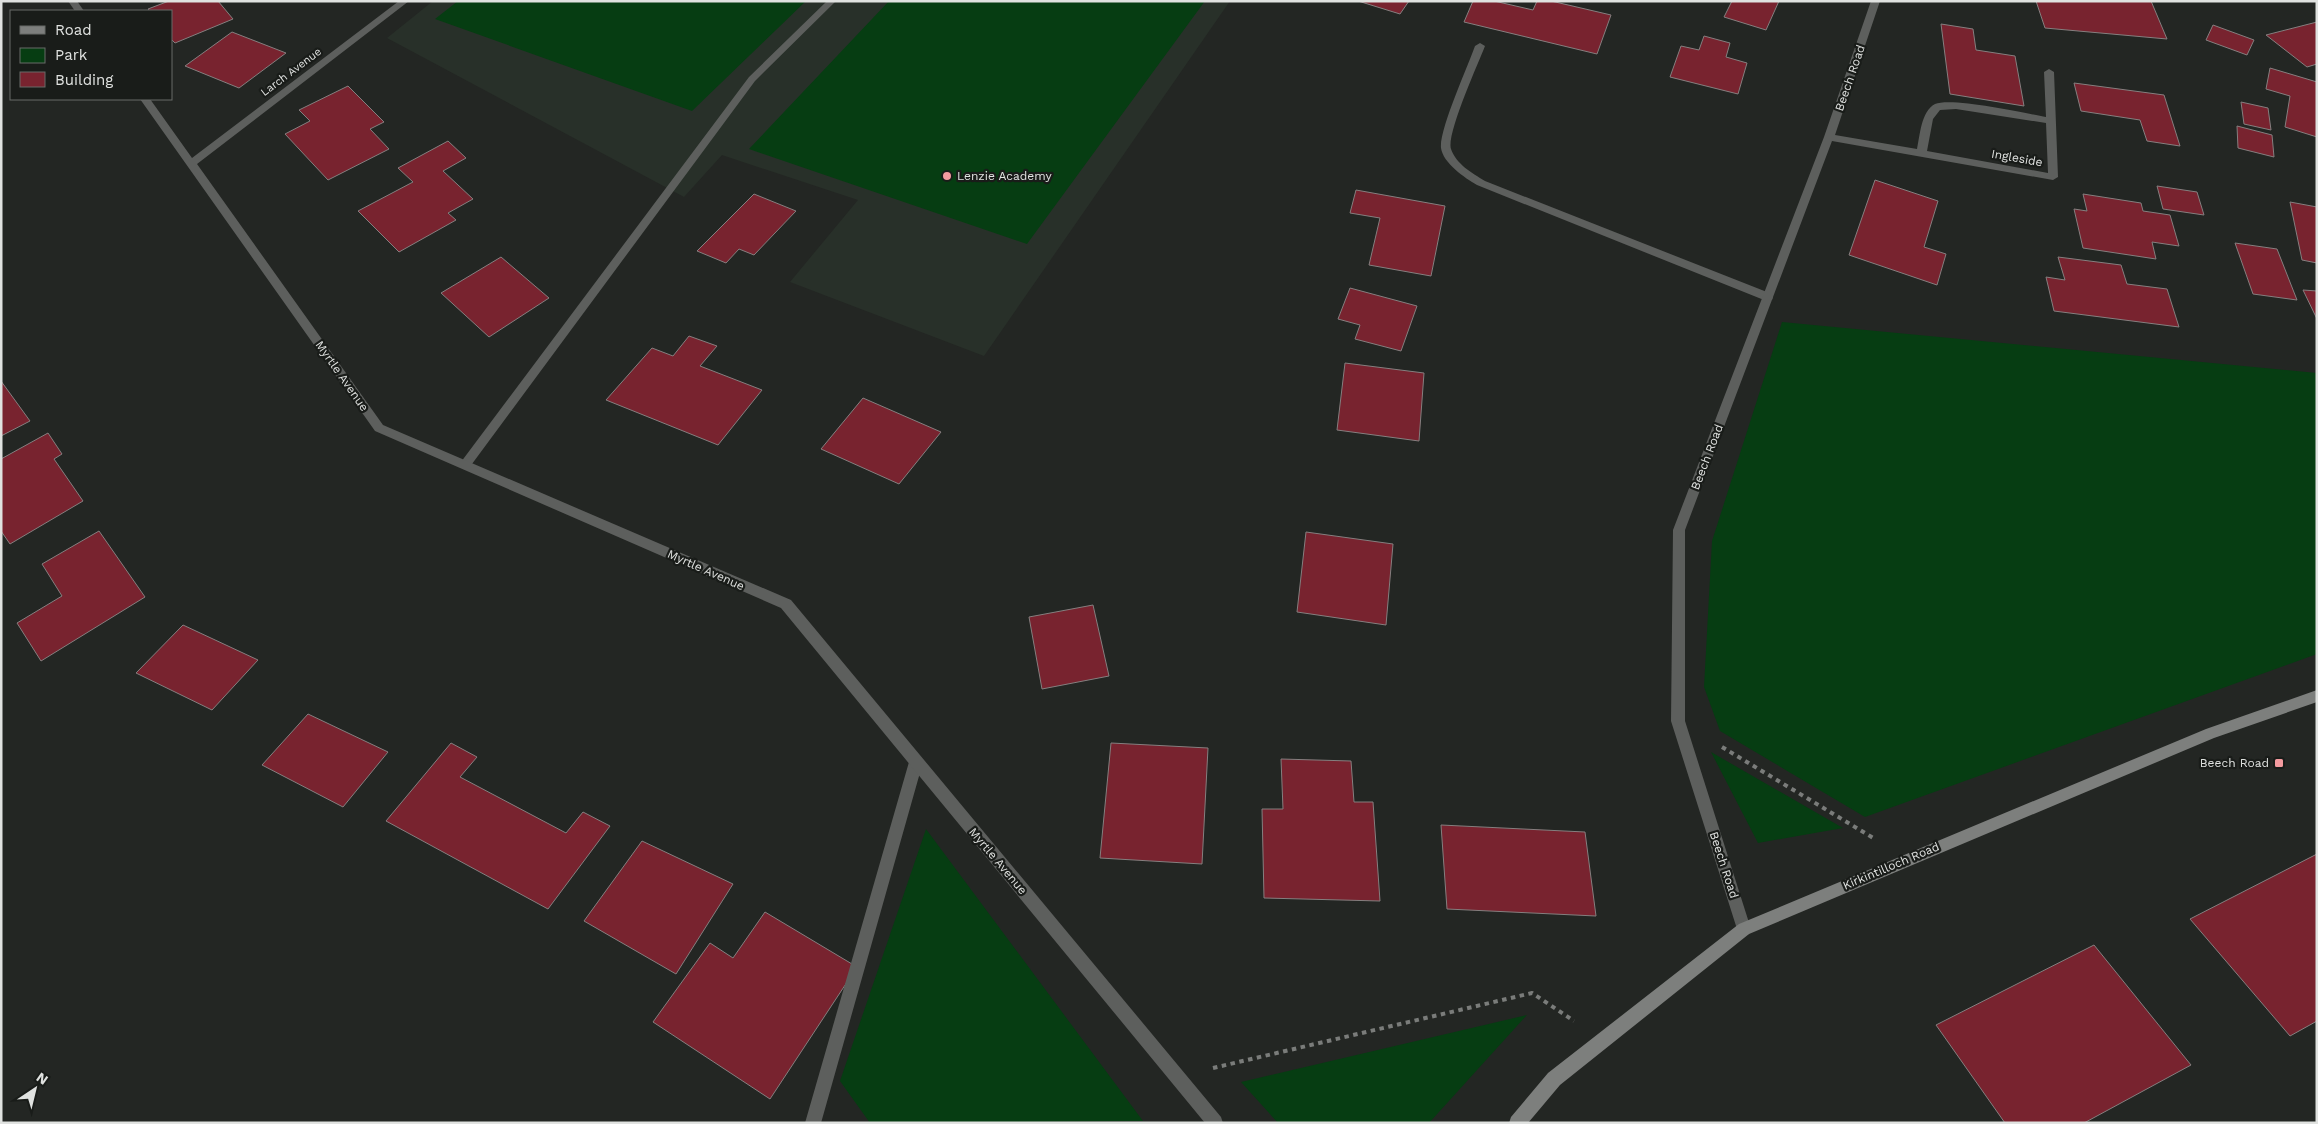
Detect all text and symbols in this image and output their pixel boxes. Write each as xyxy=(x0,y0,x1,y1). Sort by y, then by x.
legend xyxy=(10,10,172,100)
text: Road xyxy=(55,21,92,39)
street label: Beech Road xyxy=(1832,43,1868,113)
street label: Larch Avenue xyxy=(258,45,324,99)
text: Park xyxy=(55,46,88,64)
text: Building xyxy=(55,71,113,89)
street label: Ingleside xyxy=(1990,147,2044,169)
place label: Lenzie Academy xyxy=(957,169,1053,183)
marker: Lenzie Academy xyxy=(941,170,953,182)
street label: Myrtle Avenue xyxy=(313,338,371,414)
street label: Beech Road xyxy=(1688,422,1726,492)
street label: Myrtle Avenue xyxy=(665,547,747,593)
place label: Beech Road xyxy=(2200,756,2269,770)
marker: Beech Road xyxy=(2273,757,2285,769)
street label: Myrtle Avenue xyxy=(966,825,1030,897)
street label: Beech Road xyxy=(1707,830,1741,900)
street label: Kirkintilloch Road xyxy=(1841,839,1941,893)
north arrow xyxy=(10,1064,60,1114)
text: N xyxy=(34,1069,51,1088)

